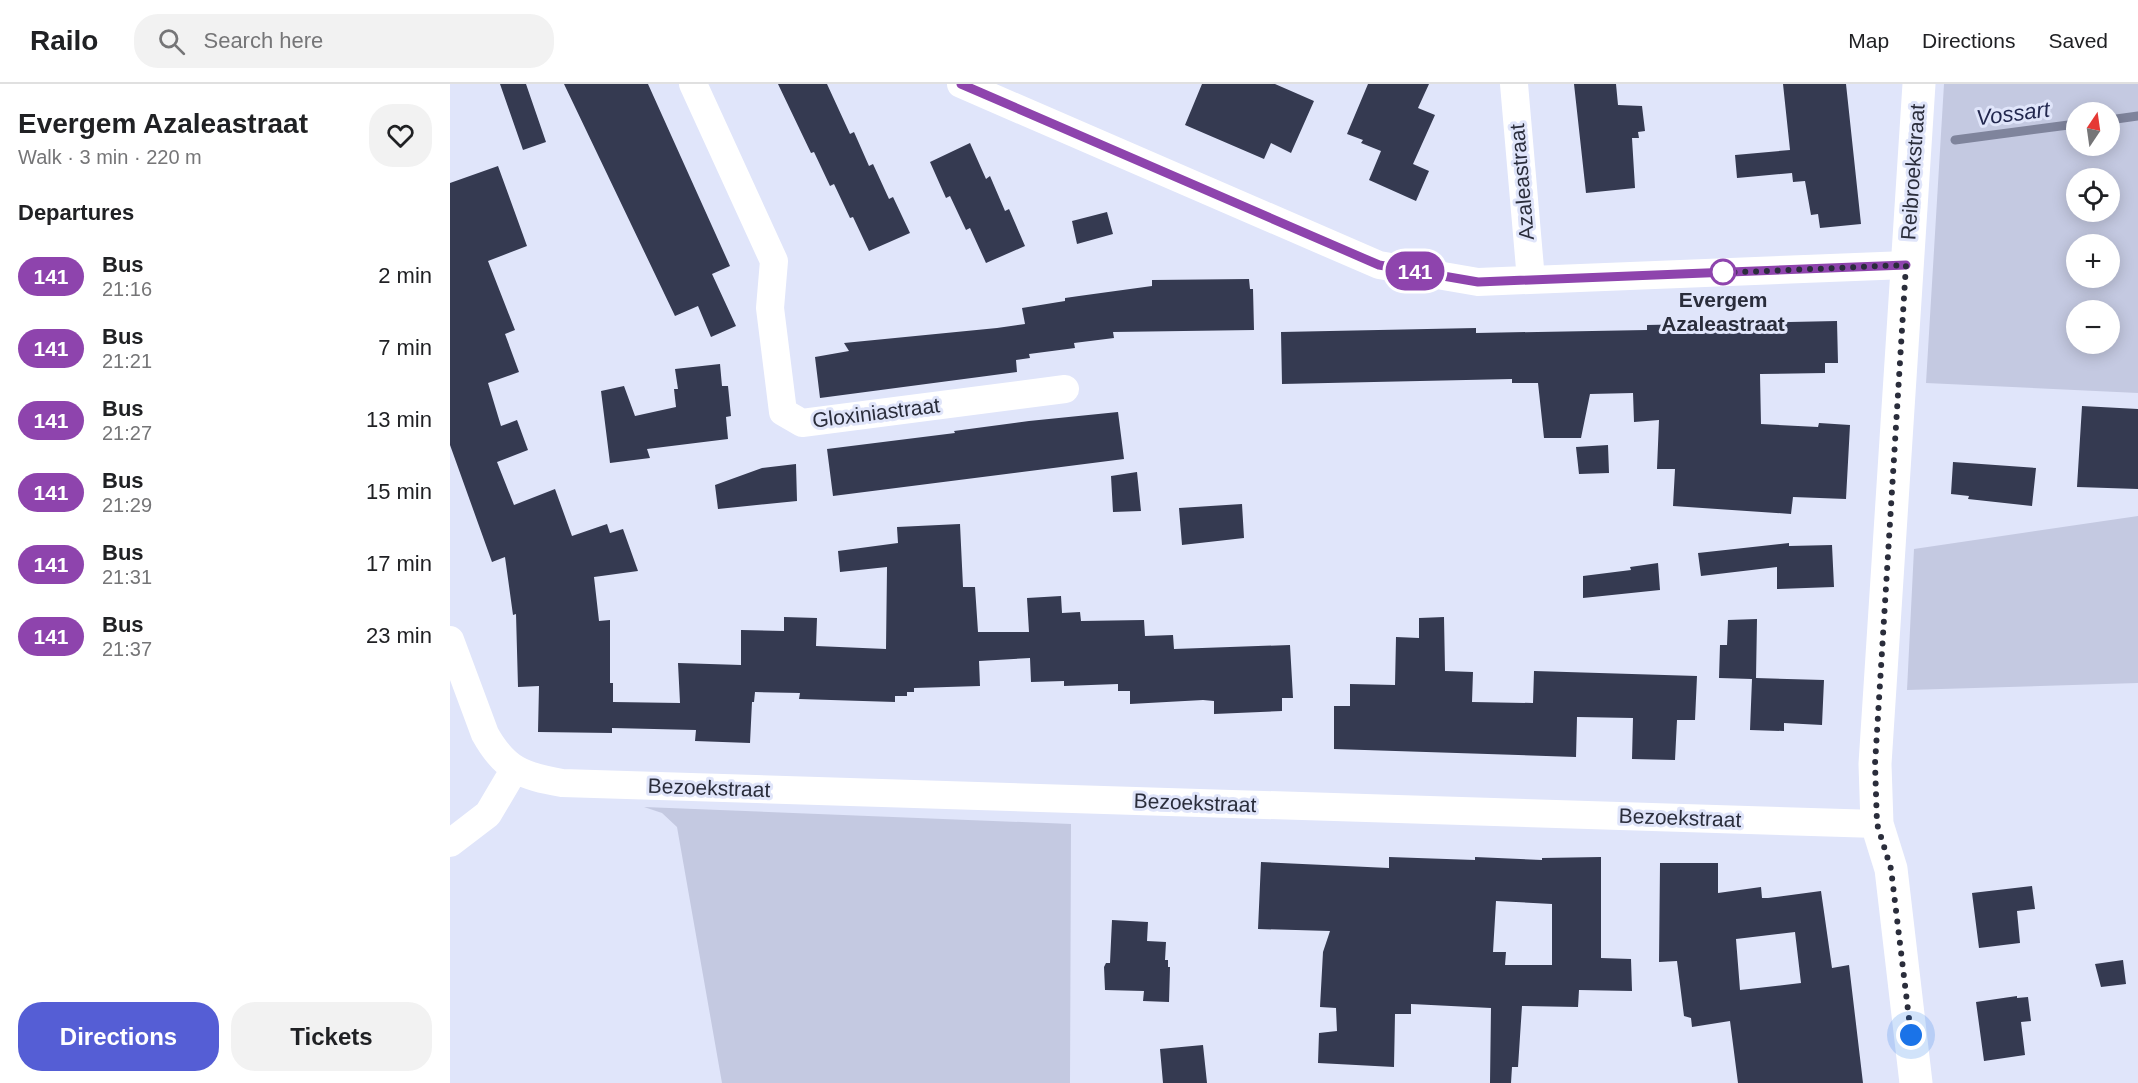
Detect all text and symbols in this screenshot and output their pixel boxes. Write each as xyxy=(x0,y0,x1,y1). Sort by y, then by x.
search box xyxy=(134,14,554,68)
text: Railo xyxy=(30,25,98,56)
icon: search xyxy=(155,25,188,58)
text: Search here xyxy=(203,28,323,53)
text: Map xyxy=(1848,29,1889,52)
text: Directions xyxy=(1922,29,2015,52)
text: Saved xyxy=(2048,29,2108,52)
water label: Vossart xyxy=(1975,96,2052,130)
north arrow xyxy=(2066,102,2120,156)
map controls xyxy=(2066,102,2120,354)
street label: Reibroekstraat xyxy=(1896,103,1929,241)
button: heart xyxy=(369,104,432,167)
text: Evergem Azaleastraat xyxy=(18,108,308,139)
street label: Azaleastraat xyxy=(1505,123,1538,241)
text: Walk · 3 min · 220 m xyxy=(18,146,202,168)
button: locate xyxy=(2066,168,2120,222)
text: Departures xyxy=(18,200,134,225)
button: + xyxy=(2066,234,2120,288)
text: Bus xyxy=(102,252,144,277)
line badge: 141 xyxy=(1380,252,1450,291)
marker: Evergem Azaleastraat xyxy=(1710,259,1736,285)
text: 141 xyxy=(1397,260,1433,283)
text: 2 min xyxy=(378,263,432,288)
text: 141 xyxy=(33,265,69,288)
text: 21:16 xyxy=(102,278,152,300)
place label: Evergem Azaleastraat xyxy=(1661,288,1785,335)
button: − xyxy=(2066,300,2120,354)
text: Bus xyxy=(102,324,144,349)
text: 7 min xyxy=(378,335,432,360)
text: 141 xyxy=(33,337,69,360)
text: 21:21 xyxy=(102,350,152,372)
street label: Gloxiniastraat xyxy=(811,393,941,432)
text: Bus xyxy=(102,396,144,421)
text: 13 min xyxy=(366,407,432,432)
text: 141 xyxy=(33,409,69,432)
text: 21:27 xyxy=(102,422,152,444)
text: Bus xyxy=(102,468,144,493)
text: 15 min xyxy=(366,479,432,504)
text: 141 xyxy=(33,481,69,504)
text: 21:29 xyxy=(102,494,152,516)
text: Bus xyxy=(102,540,144,565)
text: 17 min xyxy=(366,551,432,576)
text: 141 xyxy=(33,553,69,576)
text: 21:31 xyxy=(102,566,152,588)
text: Bus xyxy=(102,612,144,637)
text: 23 min xyxy=(366,623,432,648)
text: 141 xyxy=(33,625,69,648)
text: 21:37 xyxy=(102,638,152,660)
street label: Bezoekstraat xyxy=(647,774,771,801)
street label: Bezoekstraat xyxy=(1133,789,1257,816)
street label: Bezoekstraat xyxy=(1618,804,1742,831)
button: Directions xyxy=(18,1002,219,1071)
button: Tickets xyxy=(231,1002,432,1071)
your location xyxy=(1896,1020,1926,1050)

